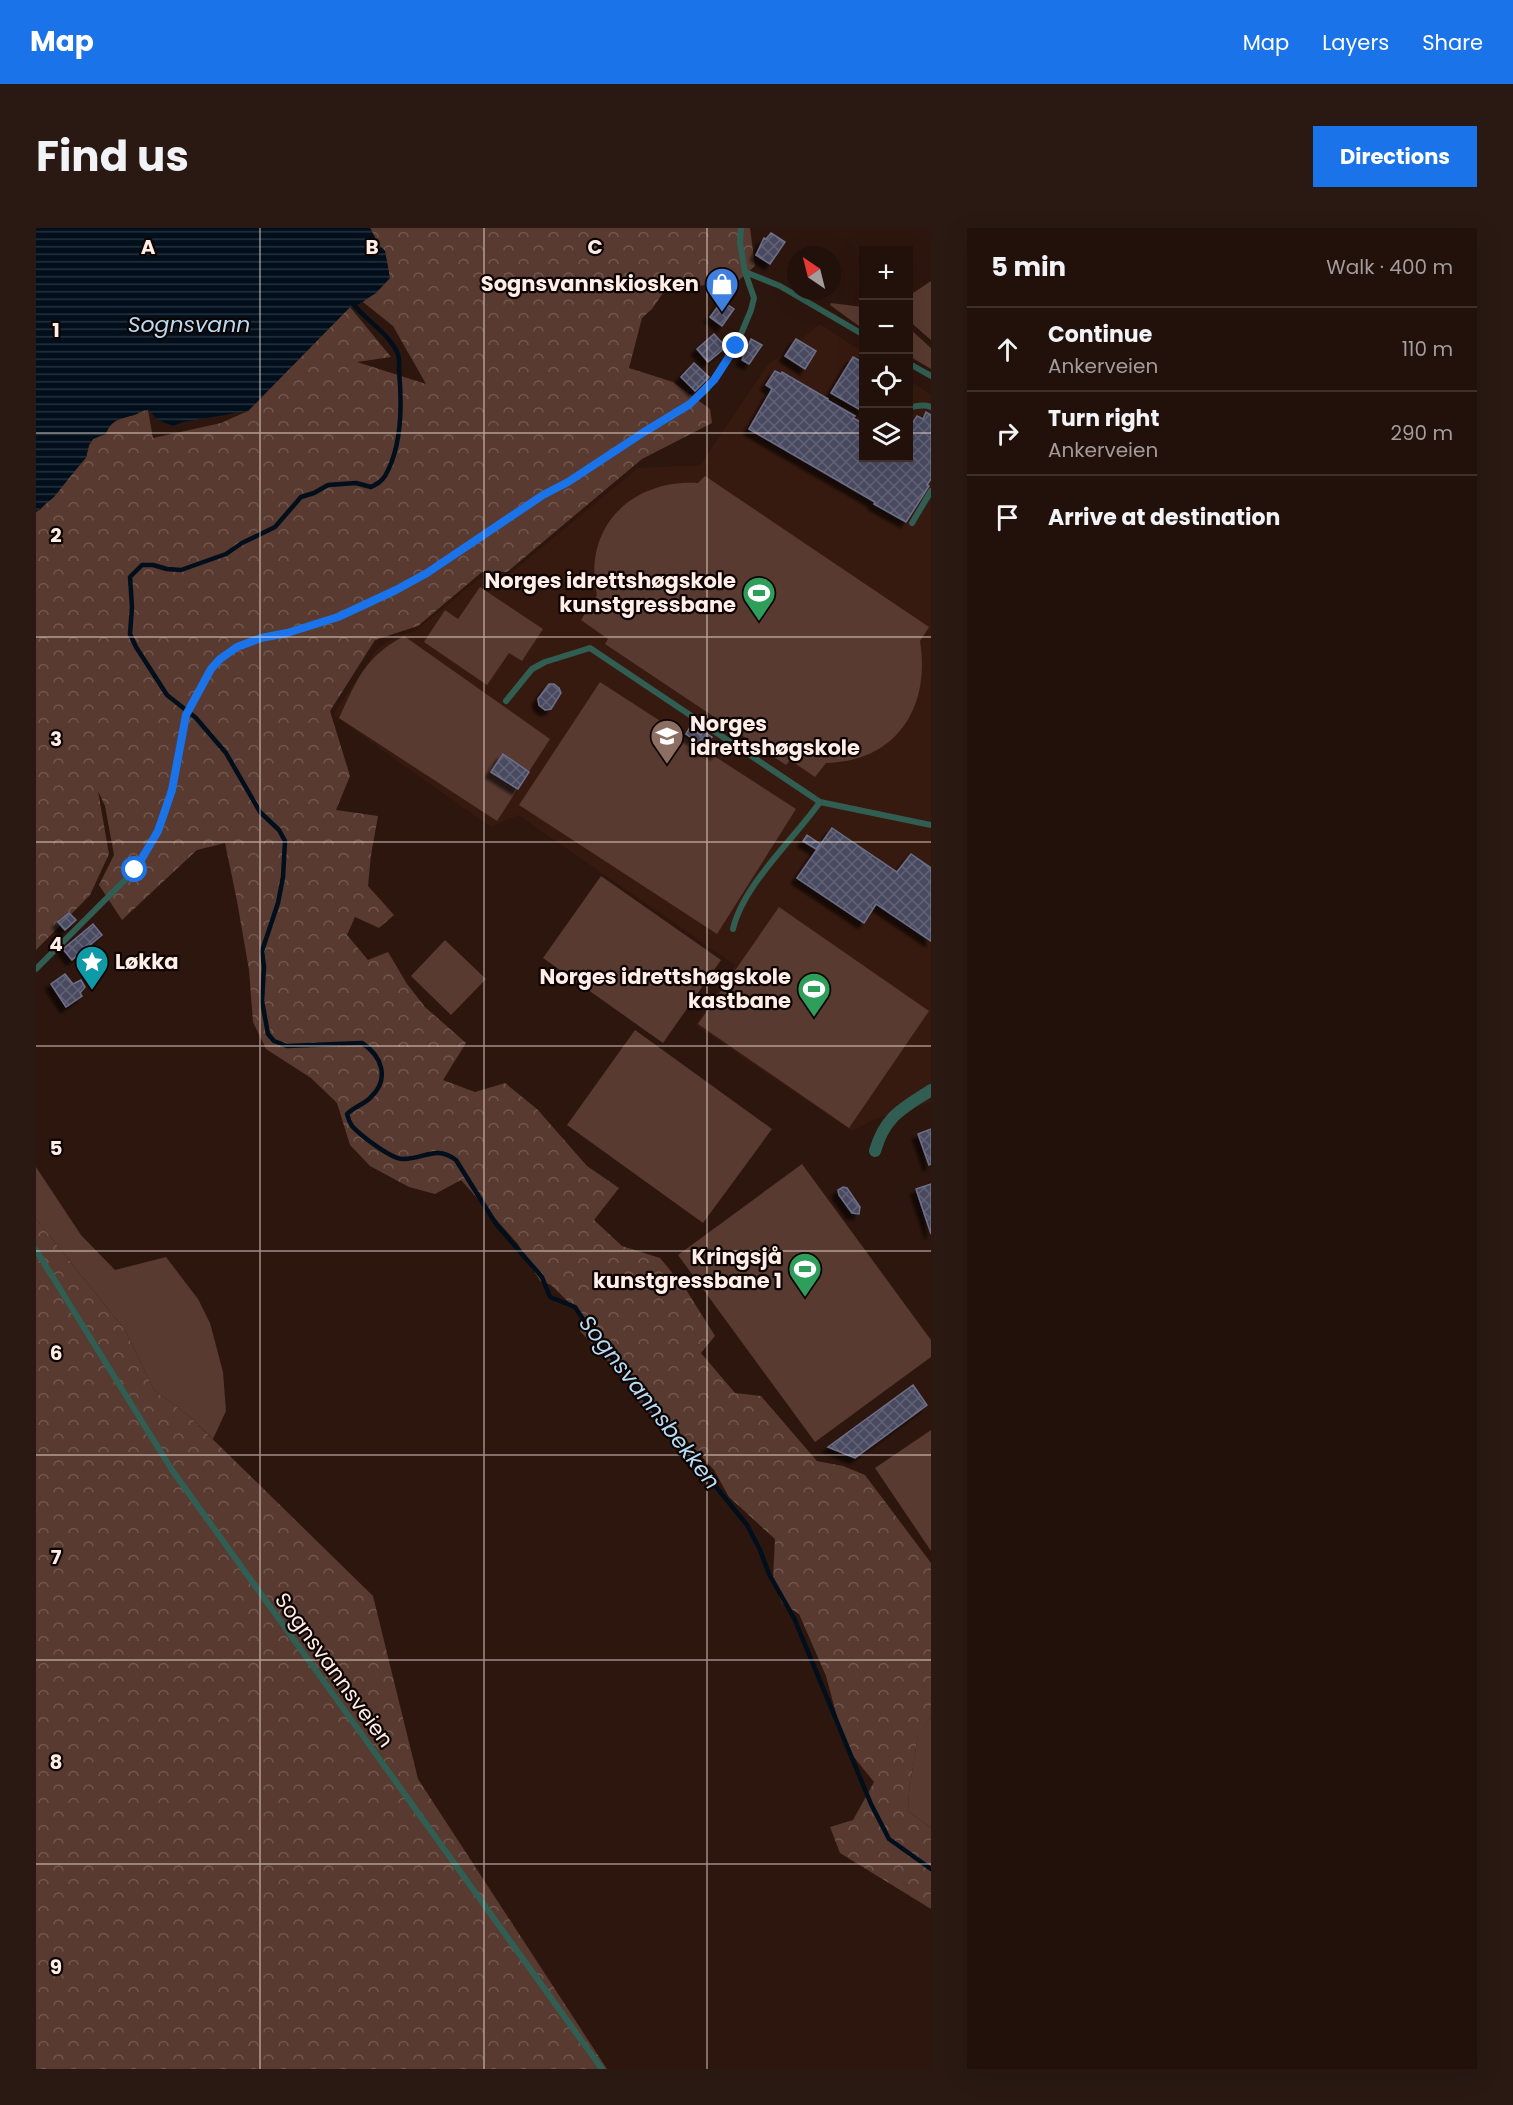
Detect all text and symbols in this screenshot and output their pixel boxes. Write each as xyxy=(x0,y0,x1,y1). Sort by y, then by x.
text: Map xyxy=(30,22,94,61)
text: Map xyxy=(1243,28,1289,57)
text: Layers xyxy=(1322,28,1389,57)
text: Share xyxy=(1422,28,1483,57)
button: Directions xyxy=(1313,126,1477,187)
text: Find us xyxy=(36,127,189,186)
text: A xyxy=(141,233,156,261)
text: B xyxy=(365,233,379,261)
text: C xyxy=(587,233,603,261)
north arrow xyxy=(787,246,841,300)
map controls xyxy=(859,246,913,462)
button: + xyxy=(859,246,913,300)
text: 5 min xyxy=(991,249,1066,285)
text: Walk · 400 m xyxy=(1326,253,1453,281)
shop icon: Sognsvannskiosken xyxy=(704,266,740,313)
place label: Sognsvannskiosken xyxy=(481,269,699,298)
button: − xyxy=(859,300,913,354)
water label: Sognsvann xyxy=(128,309,250,340)
text: 1 xyxy=(52,316,60,344)
text: Continue xyxy=(1048,319,1152,350)
route end xyxy=(722,332,748,358)
icon: ahead xyxy=(991,333,1024,366)
text: 110 m xyxy=(1402,335,1453,363)
text: Ankerveien xyxy=(1048,352,1158,380)
button: locate xyxy=(859,354,913,408)
text: Turn right xyxy=(1048,403,1159,434)
button: layers xyxy=(859,408,913,462)
icon: right xyxy=(991,417,1024,450)
text: 290 m xyxy=(1390,419,1453,447)
text: Ankerveien xyxy=(1048,436,1158,464)
icon: arrive xyxy=(991,501,1024,534)
text: Arrive at destination xyxy=(1048,502,1280,533)
text: 2 xyxy=(50,521,62,549)
place label: Norges idrettshøgskole kunstgressbane xyxy=(485,566,736,619)
sports icon: Norges idrettshøgskole kunstgressbane xyxy=(741,575,777,622)
place label: Norges idrettshøgskole xyxy=(690,709,860,762)
school or university icon: Norges idrettshøgskole xyxy=(649,718,685,765)
text: 3 xyxy=(50,725,62,753)
route start xyxy=(121,856,147,882)
text: 4 xyxy=(49,930,63,958)
place icon: Løkka xyxy=(74,944,110,991)
place label: Løkka xyxy=(115,947,178,976)
place label: Norges idrettshøgskole kastbane xyxy=(540,962,791,1015)
sports icon: Norges idrettshøgskole kastbane xyxy=(796,971,832,1018)
text: 5 xyxy=(50,1134,63,1162)
place label: Kringsjå kunstgressbane 1 xyxy=(593,1242,782,1295)
sports icon: Kringsjå kunstgressbane 1 xyxy=(787,1251,823,1298)
water label: Sognsvannsbekken xyxy=(572,1309,727,1496)
text: 6 xyxy=(50,1339,62,1367)
text: 7 xyxy=(51,1543,62,1571)
street label: Sognsvannsveien xyxy=(268,1587,400,1753)
text: 8 xyxy=(50,1748,62,1776)
text: 9 xyxy=(50,1953,62,1981)

